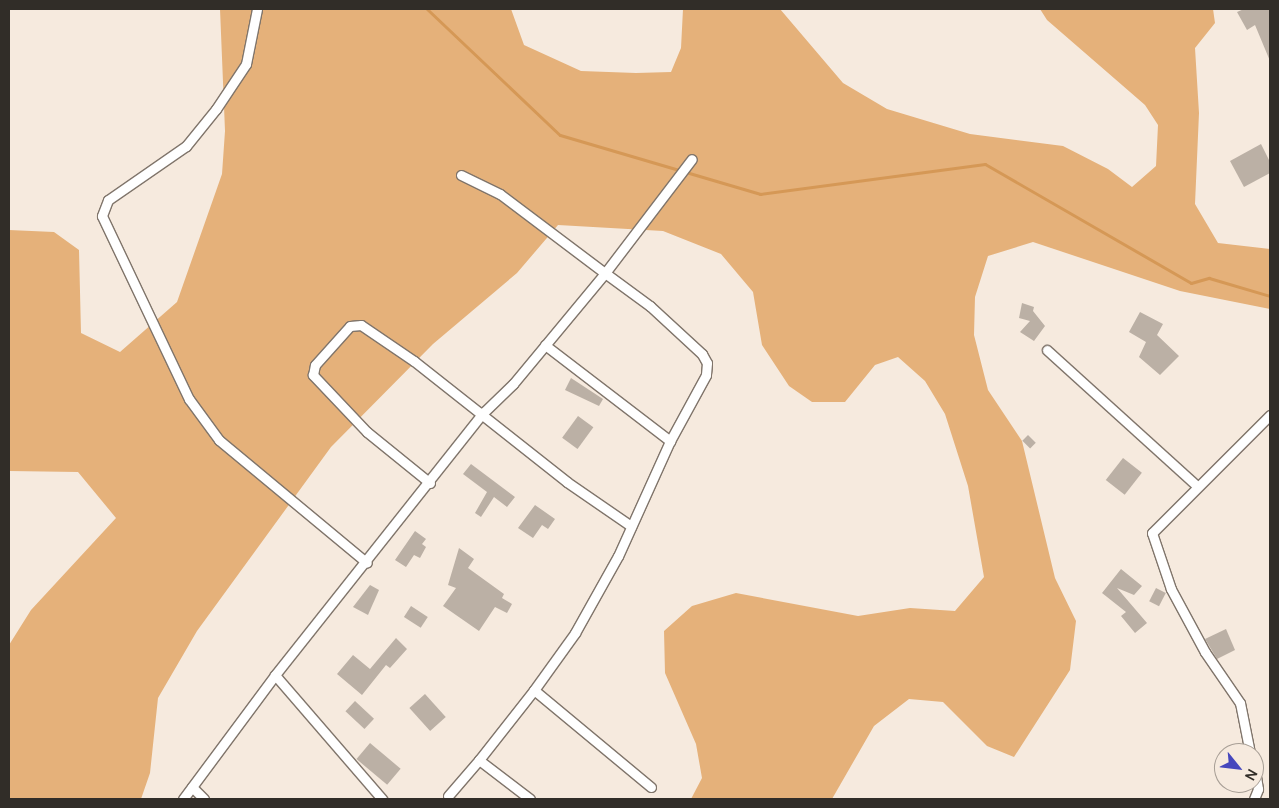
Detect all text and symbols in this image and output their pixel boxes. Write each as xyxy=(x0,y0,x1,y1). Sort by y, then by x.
north arrow xyxy=(1214,743,1264,793)
text: N xyxy=(1241,766,1262,784)

